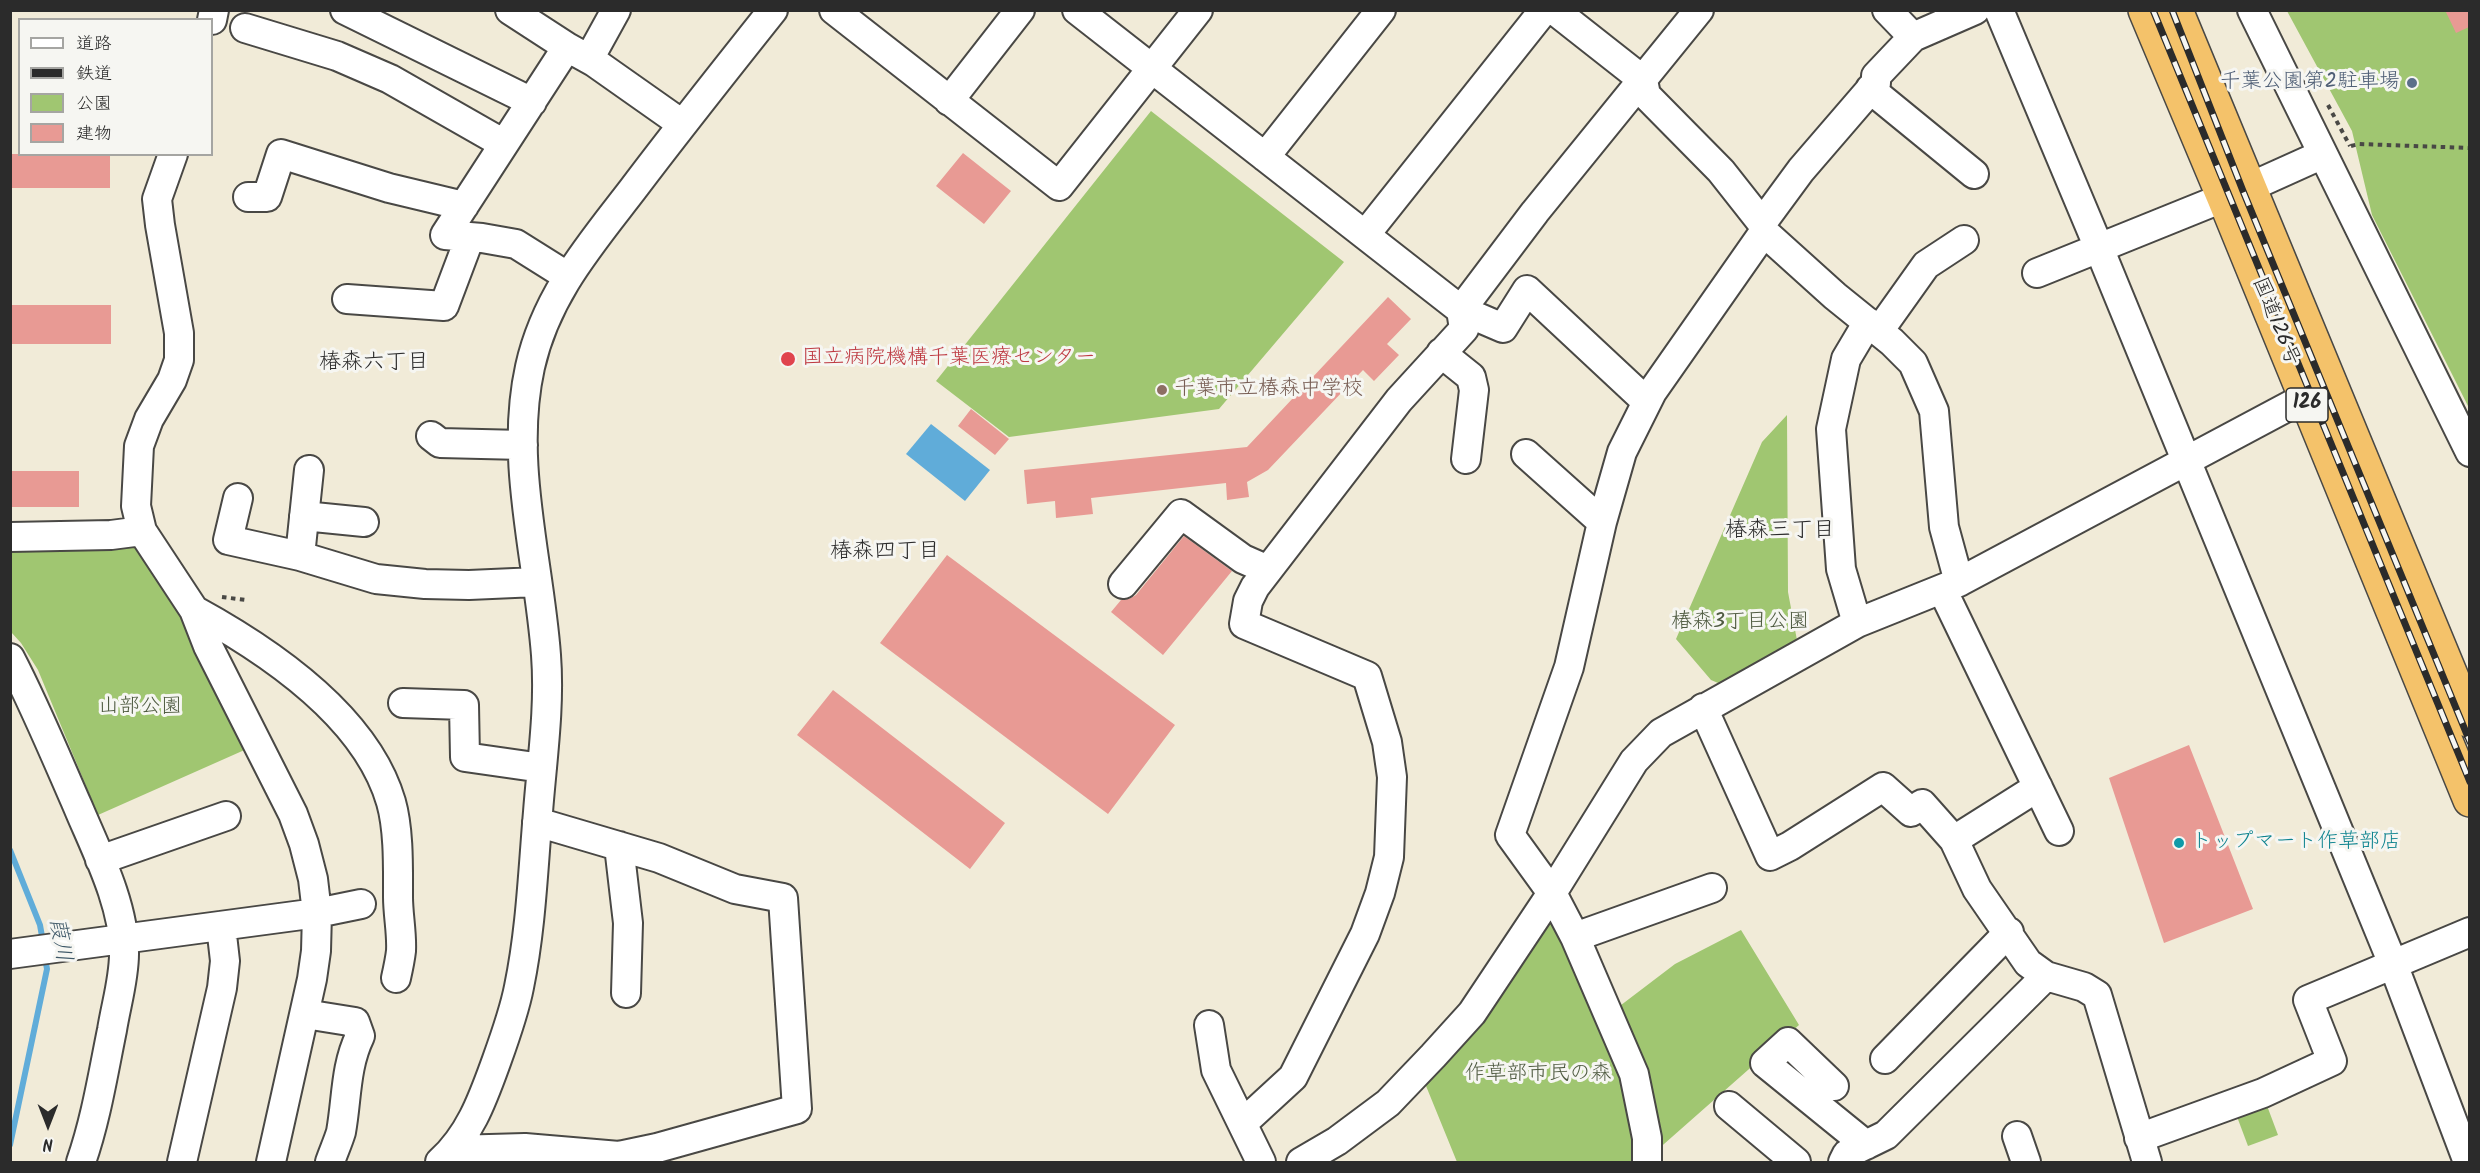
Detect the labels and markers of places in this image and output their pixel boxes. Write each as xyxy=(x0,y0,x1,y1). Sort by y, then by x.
place label: 千葉公園第2駐車場 xyxy=(2220,70,2400,96)
marker: 千葉公園第2駐車場 xyxy=(2405,76,2419,90)
place label: 国立病院機構千葉医療センター xyxy=(802,346,1096,372)
marker: 国立病院機構千葉医療センター xyxy=(779,350,797,368)
place label: 千葉市立椿森中学校 xyxy=(1174,377,1363,403)
marker: 千葉市立椿森中学校 xyxy=(1155,383,1169,397)
place label: トップマート作草部店 xyxy=(2191,830,2401,856)
marker: トップマート作草部店 xyxy=(2172,836,2186,850)

